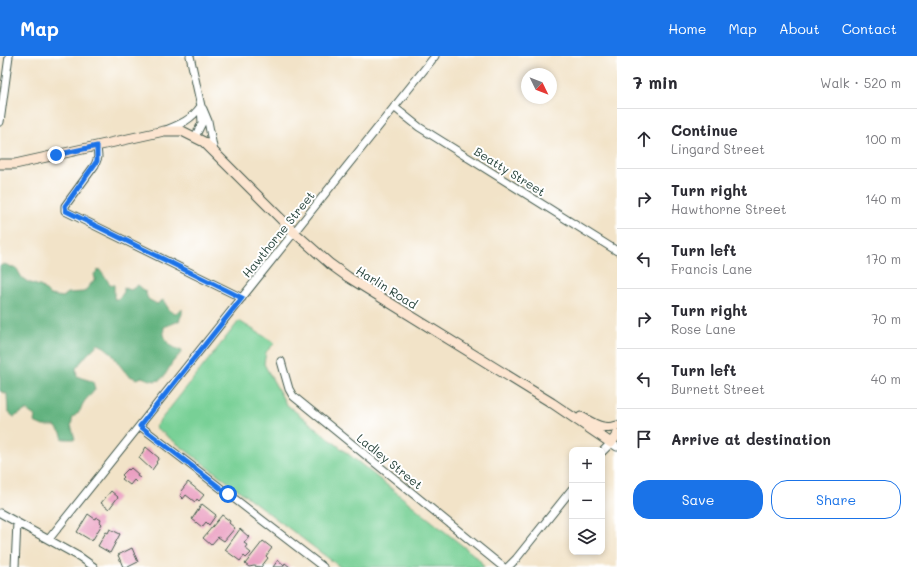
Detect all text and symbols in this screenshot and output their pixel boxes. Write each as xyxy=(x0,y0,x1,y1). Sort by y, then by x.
text: Map xyxy=(20,16,59,41)
text: Home xyxy=(668,19,706,38)
text: Map xyxy=(728,19,757,38)
text: About xyxy=(779,19,820,38)
text: Contact xyxy=(842,19,897,38)
north arrow xyxy=(521,68,557,104)
text: 7 min xyxy=(633,71,678,93)
text: Walk · 520 m xyxy=(820,74,901,91)
text: Continue xyxy=(671,120,738,140)
icon: ahead xyxy=(633,128,655,150)
text: 100 m xyxy=(865,130,901,147)
text: Lingard Street xyxy=(671,140,765,157)
street label: Beatty Street xyxy=(471,143,549,199)
route end xyxy=(47,146,65,164)
text: Turn right xyxy=(671,180,748,200)
street label: Hawthorne Street xyxy=(238,188,318,280)
icon: right xyxy=(633,188,655,210)
text: 140 m xyxy=(865,190,901,207)
text: Hawthorne Street xyxy=(671,200,787,217)
text: Turn left xyxy=(671,240,736,260)
icon: left xyxy=(633,248,655,270)
text: 170 m xyxy=(865,250,901,267)
text: Francis Lane xyxy=(671,260,752,277)
street label: Harlin Road xyxy=(353,262,421,312)
text: Turn right xyxy=(671,300,748,320)
icon: right xyxy=(633,308,655,330)
text: 70 m xyxy=(871,310,901,327)
text: Rose Lane xyxy=(671,320,736,337)
text: Turn left xyxy=(671,360,736,380)
icon: left xyxy=(633,368,655,390)
text: 40 m xyxy=(871,370,901,387)
text: Burnett Street xyxy=(671,380,765,397)
icon: arrive xyxy=(633,428,655,450)
text: Arrive at destination xyxy=(671,429,831,449)
street label: Ladley Street xyxy=(354,430,426,492)
map controls xyxy=(569,447,605,555)
button: + xyxy=(569,447,605,483)
button: Save xyxy=(633,480,763,519)
button: Share xyxy=(771,480,901,519)
button: − xyxy=(569,483,605,519)
route start xyxy=(219,485,237,503)
button: layers xyxy=(569,519,605,555)

